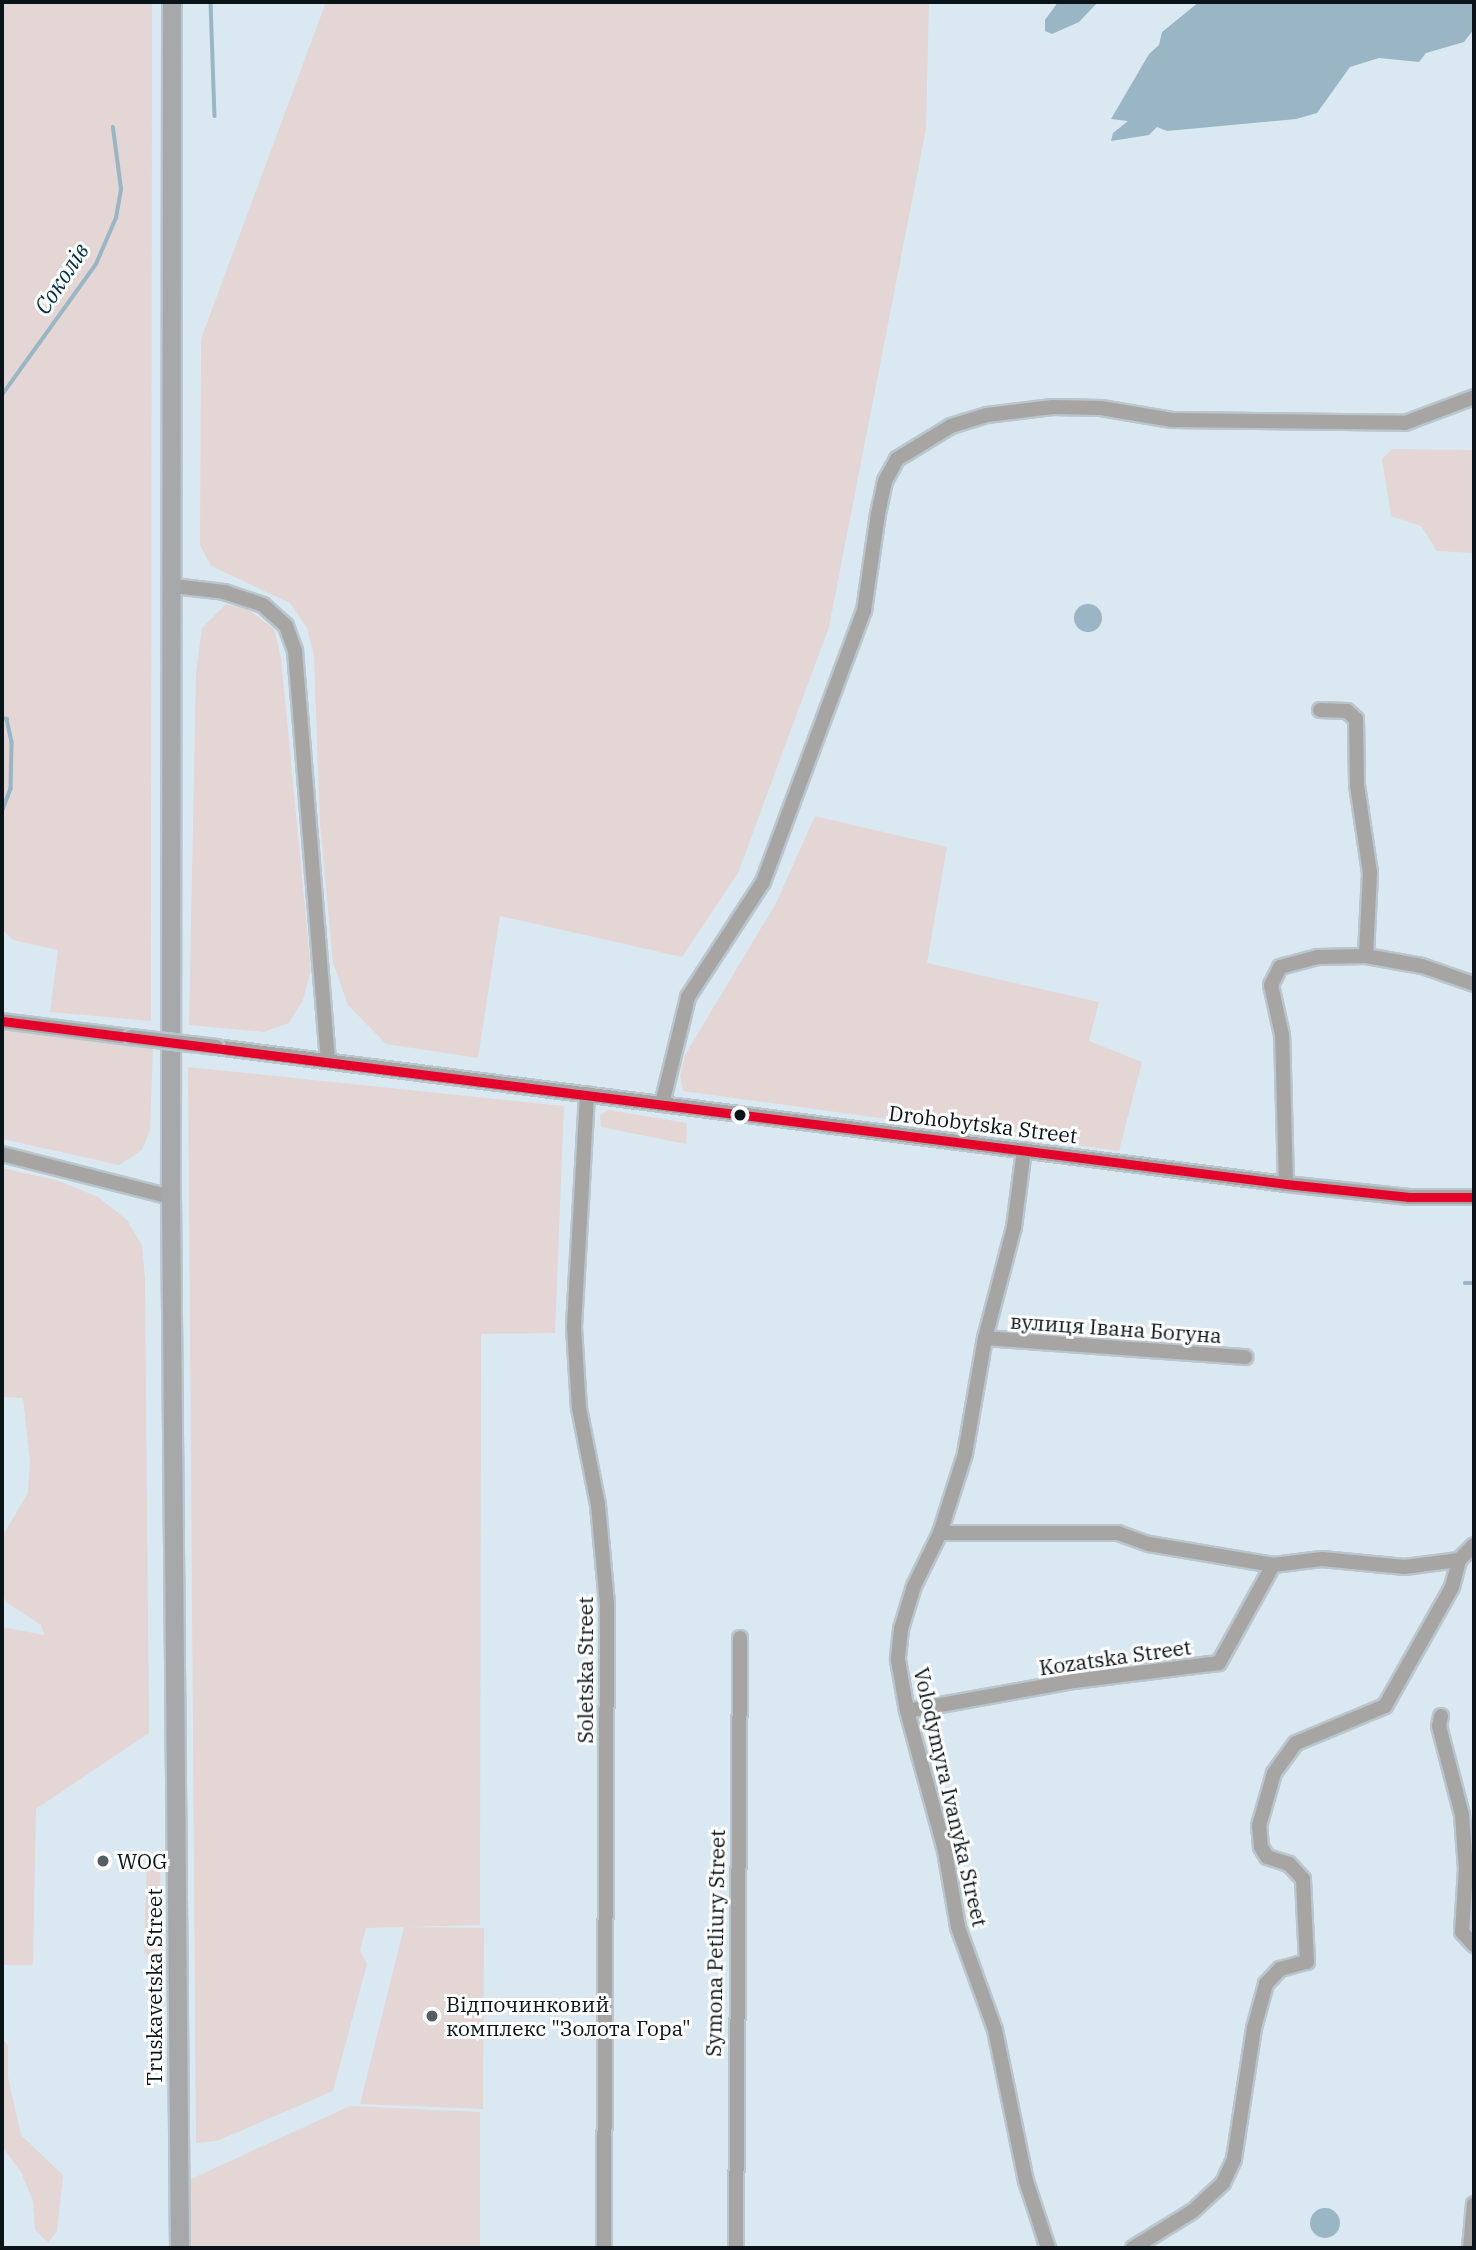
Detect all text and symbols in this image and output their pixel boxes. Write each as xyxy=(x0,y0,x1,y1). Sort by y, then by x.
water label: Соколів xyxy=(28,237,94,319)
street label: Drohobytska Street xyxy=(887,1100,1079,1148)
unlabelled marker xyxy=(733,1108,747,1122)
street label: вулиця Івана Богуна xyxy=(1009,1308,1223,1348)
street label: Soletska Street xyxy=(572,1597,598,1743)
street label: Kozatska Street xyxy=(1037,1634,1193,1680)
street label: Volodymyra Ivanyka Street xyxy=(909,1665,993,1929)
street label: Symona Petliury Street xyxy=(700,1829,730,2057)
place label: WOG xyxy=(117,1848,167,1874)
marker: WOG xyxy=(95,1853,111,1869)
street label: Truskavetska Street xyxy=(141,1888,167,2086)
place label: Відпочинковий комплекс "Золота Гора" xyxy=(446,1991,691,2041)
marker: Відпочинковий комплекс "Золота Гора" xyxy=(424,2008,440,2024)

